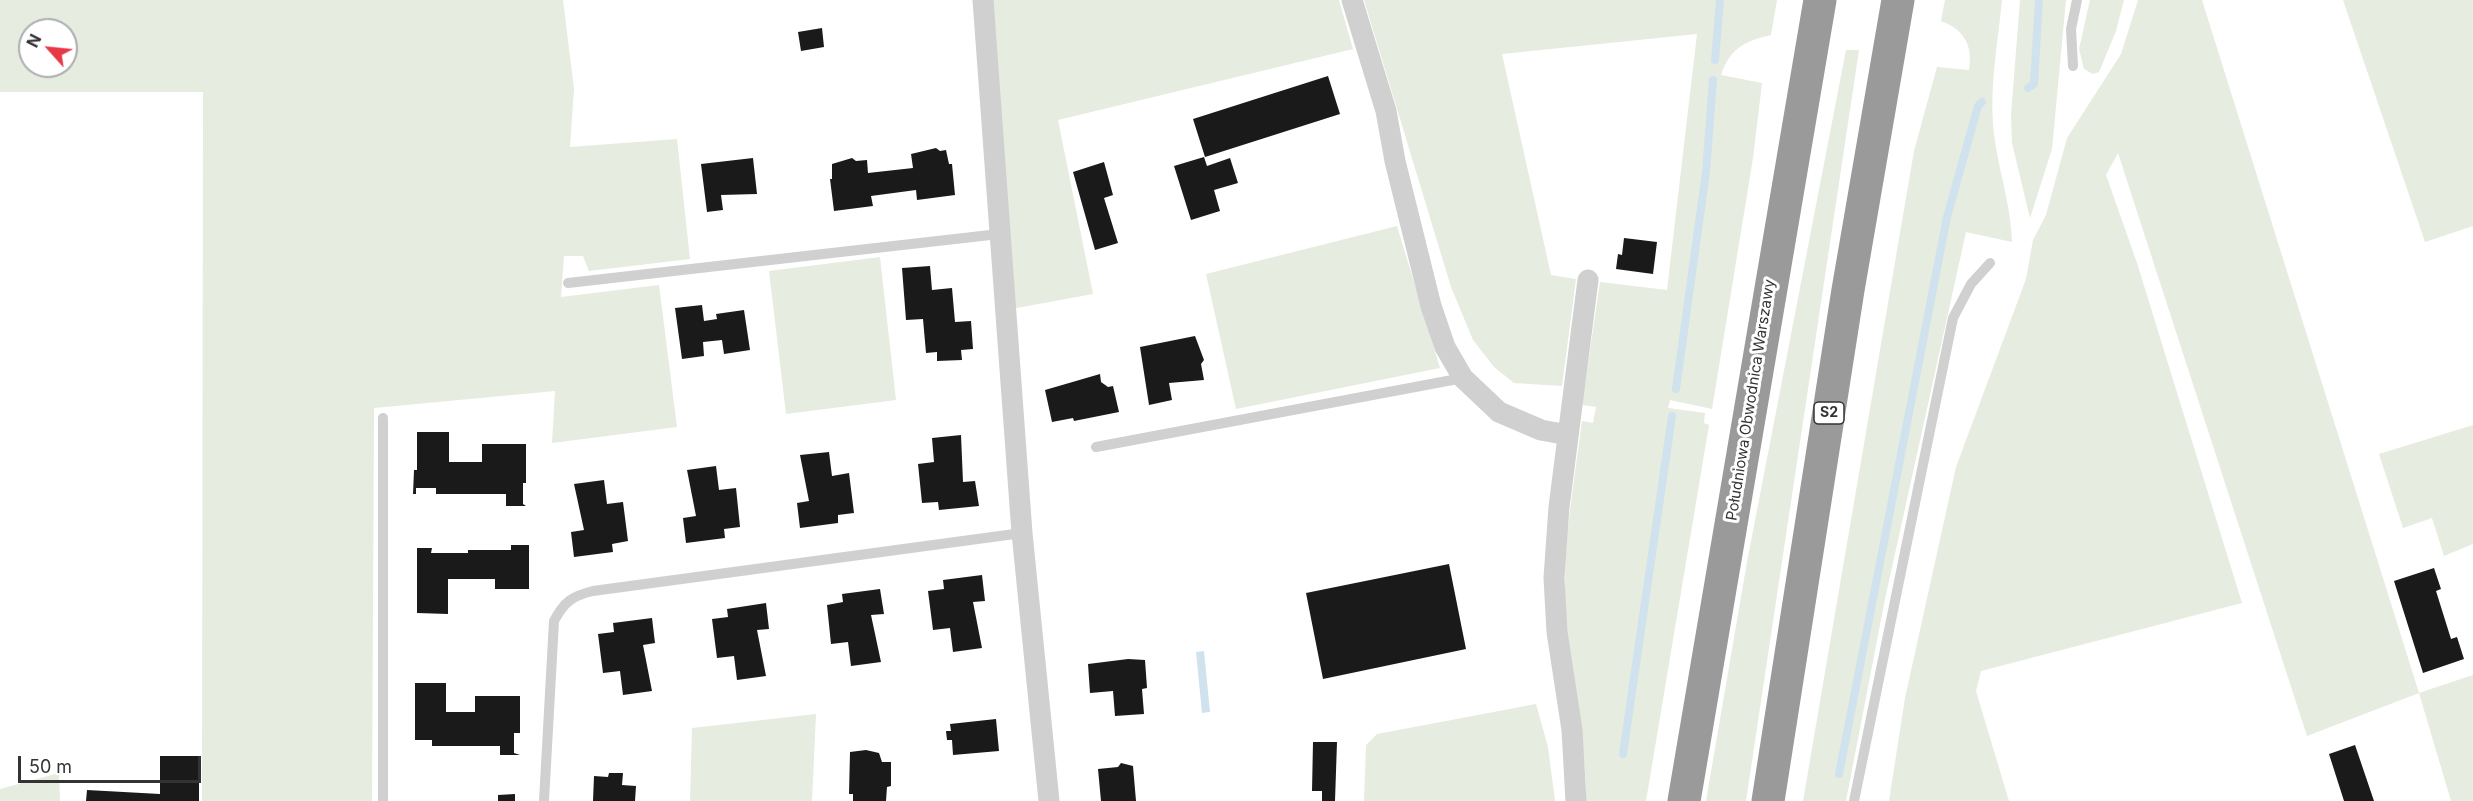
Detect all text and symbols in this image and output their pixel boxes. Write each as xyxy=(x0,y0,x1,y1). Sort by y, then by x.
north arrow xyxy=(18,18,78,78)
text: N xyxy=(22,31,45,51)
street label: Południowa Obwodnica Warszawy xyxy=(1723,278,1779,522)
road number: S2 xyxy=(1814,402,1844,424)
scale bar xyxy=(21,744,204,782)
text: 50 m xyxy=(29,756,72,777)

